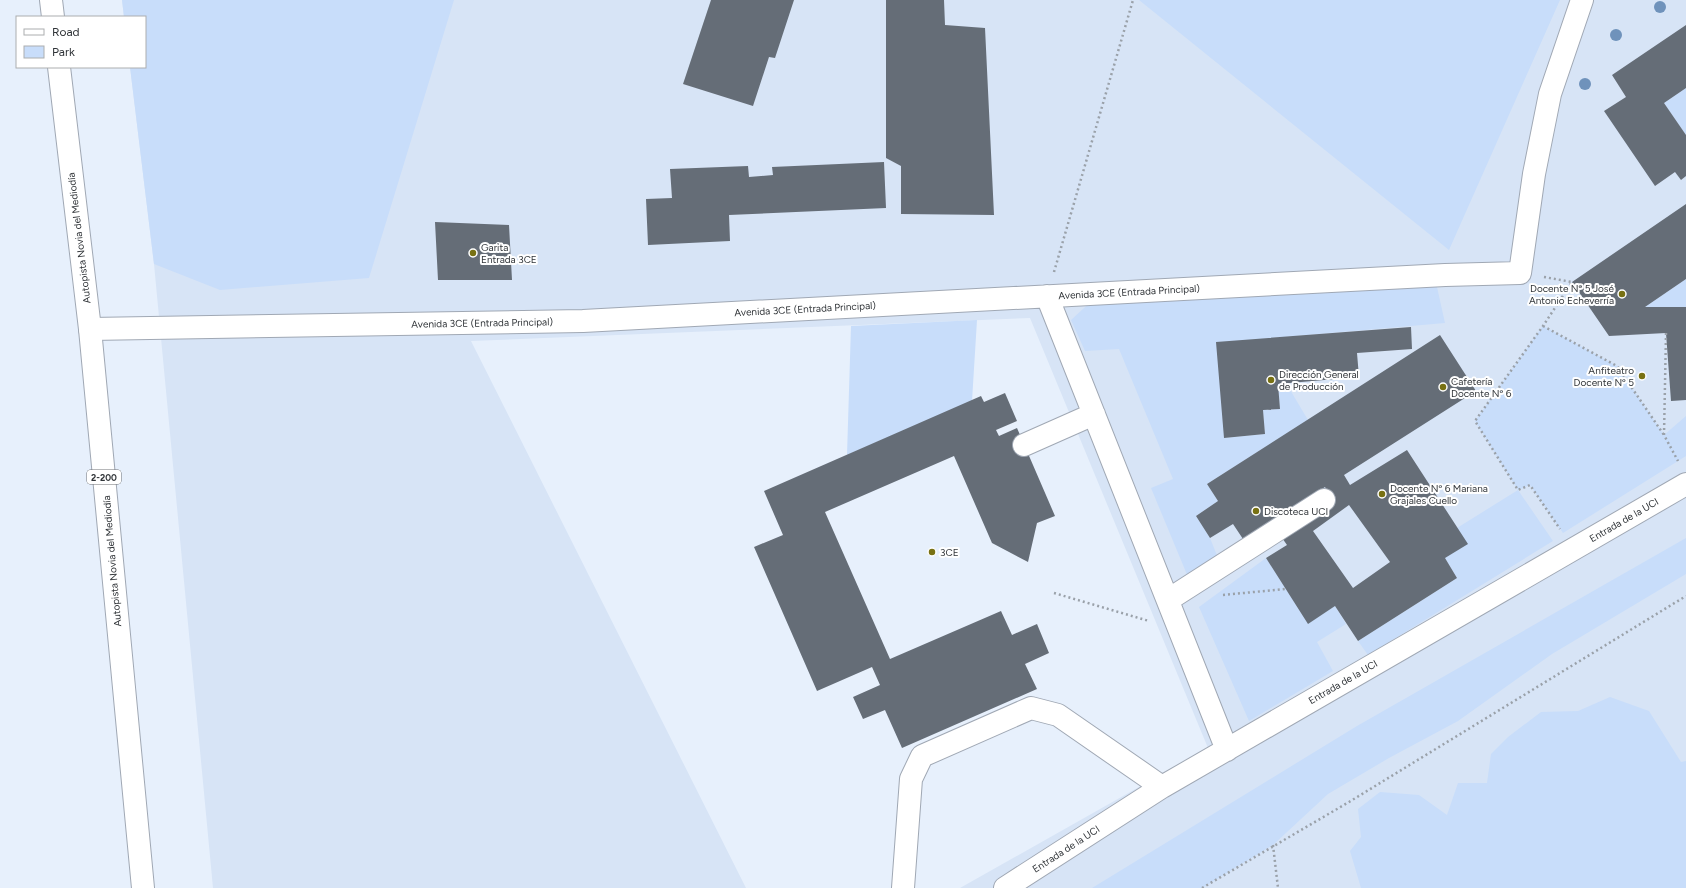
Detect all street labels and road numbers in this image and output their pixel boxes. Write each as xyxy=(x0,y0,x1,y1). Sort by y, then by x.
street label: Autopista Novia del Mediodía xyxy=(65,172,93,304)
street label: Avenida 3CE (Entrada Principal) xyxy=(1058,282,1200,302)
street label: Avenida 3CE (Entrada Principal) xyxy=(734,299,876,319)
street label: Avenida 3CE (Entrada Principal) xyxy=(411,315,553,331)
road number: 2-200 xyxy=(87,470,121,484)
street label: Autopista Novia del Mediodía xyxy=(100,495,124,627)
street label: Entrada de la UCI xyxy=(1587,495,1661,545)
street label: Entrada de la UCI xyxy=(1306,657,1380,707)
street label: Entrada de la UCI xyxy=(1030,822,1102,876)

